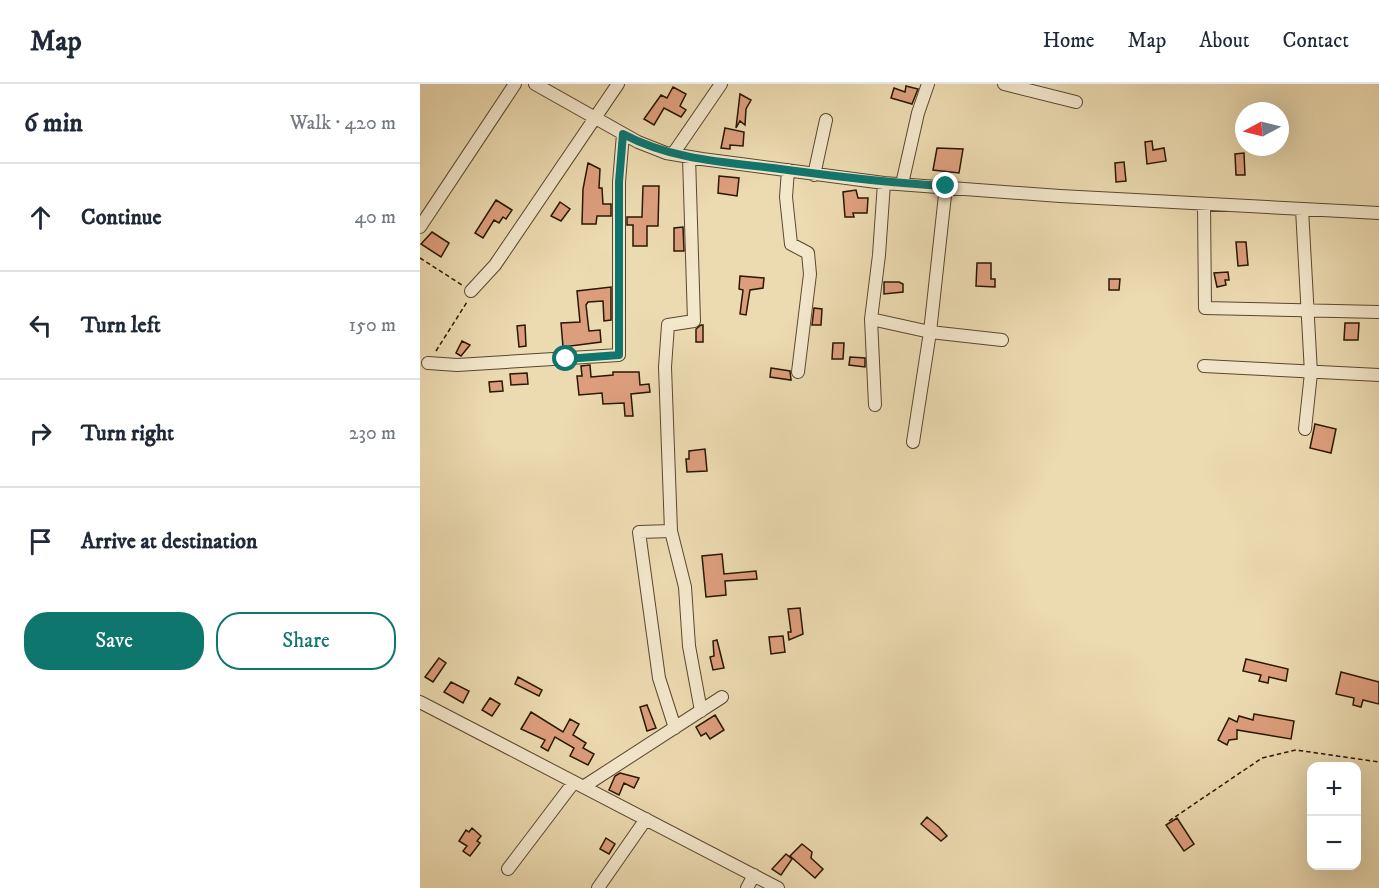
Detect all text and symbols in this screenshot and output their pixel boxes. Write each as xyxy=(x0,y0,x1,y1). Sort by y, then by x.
text: Map xyxy=(30,24,82,59)
text: Home xyxy=(1043,28,1095,54)
text: Map xyxy=(1128,28,1166,54)
text: About xyxy=(1199,28,1250,54)
text: Contact xyxy=(1283,28,1349,54)
north arrow xyxy=(1235,102,1289,156)
text: 6 min xyxy=(24,107,83,140)
text: Walk · 420 m xyxy=(290,111,396,136)
route end xyxy=(932,172,958,198)
icon: ahead xyxy=(24,201,57,234)
text: Continue xyxy=(81,204,162,231)
text: 40 m xyxy=(354,205,396,230)
icon: left xyxy=(24,309,57,342)
text: Turn left xyxy=(81,312,161,339)
text: 150 m xyxy=(349,313,396,338)
route start xyxy=(552,345,578,371)
icon: right xyxy=(24,417,57,450)
text: Turn right xyxy=(81,420,174,447)
text: 230 m xyxy=(349,421,396,446)
icon: arrive xyxy=(24,525,57,558)
text: Arrive at destination xyxy=(81,528,258,555)
button: Save xyxy=(24,612,204,670)
button: Share xyxy=(216,612,396,670)
map controls xyxy=(1307,762,1361,870)
button: + xyxy=(1307,762,1361,816)
button: − xyxy=(1307,816,1361,870)

